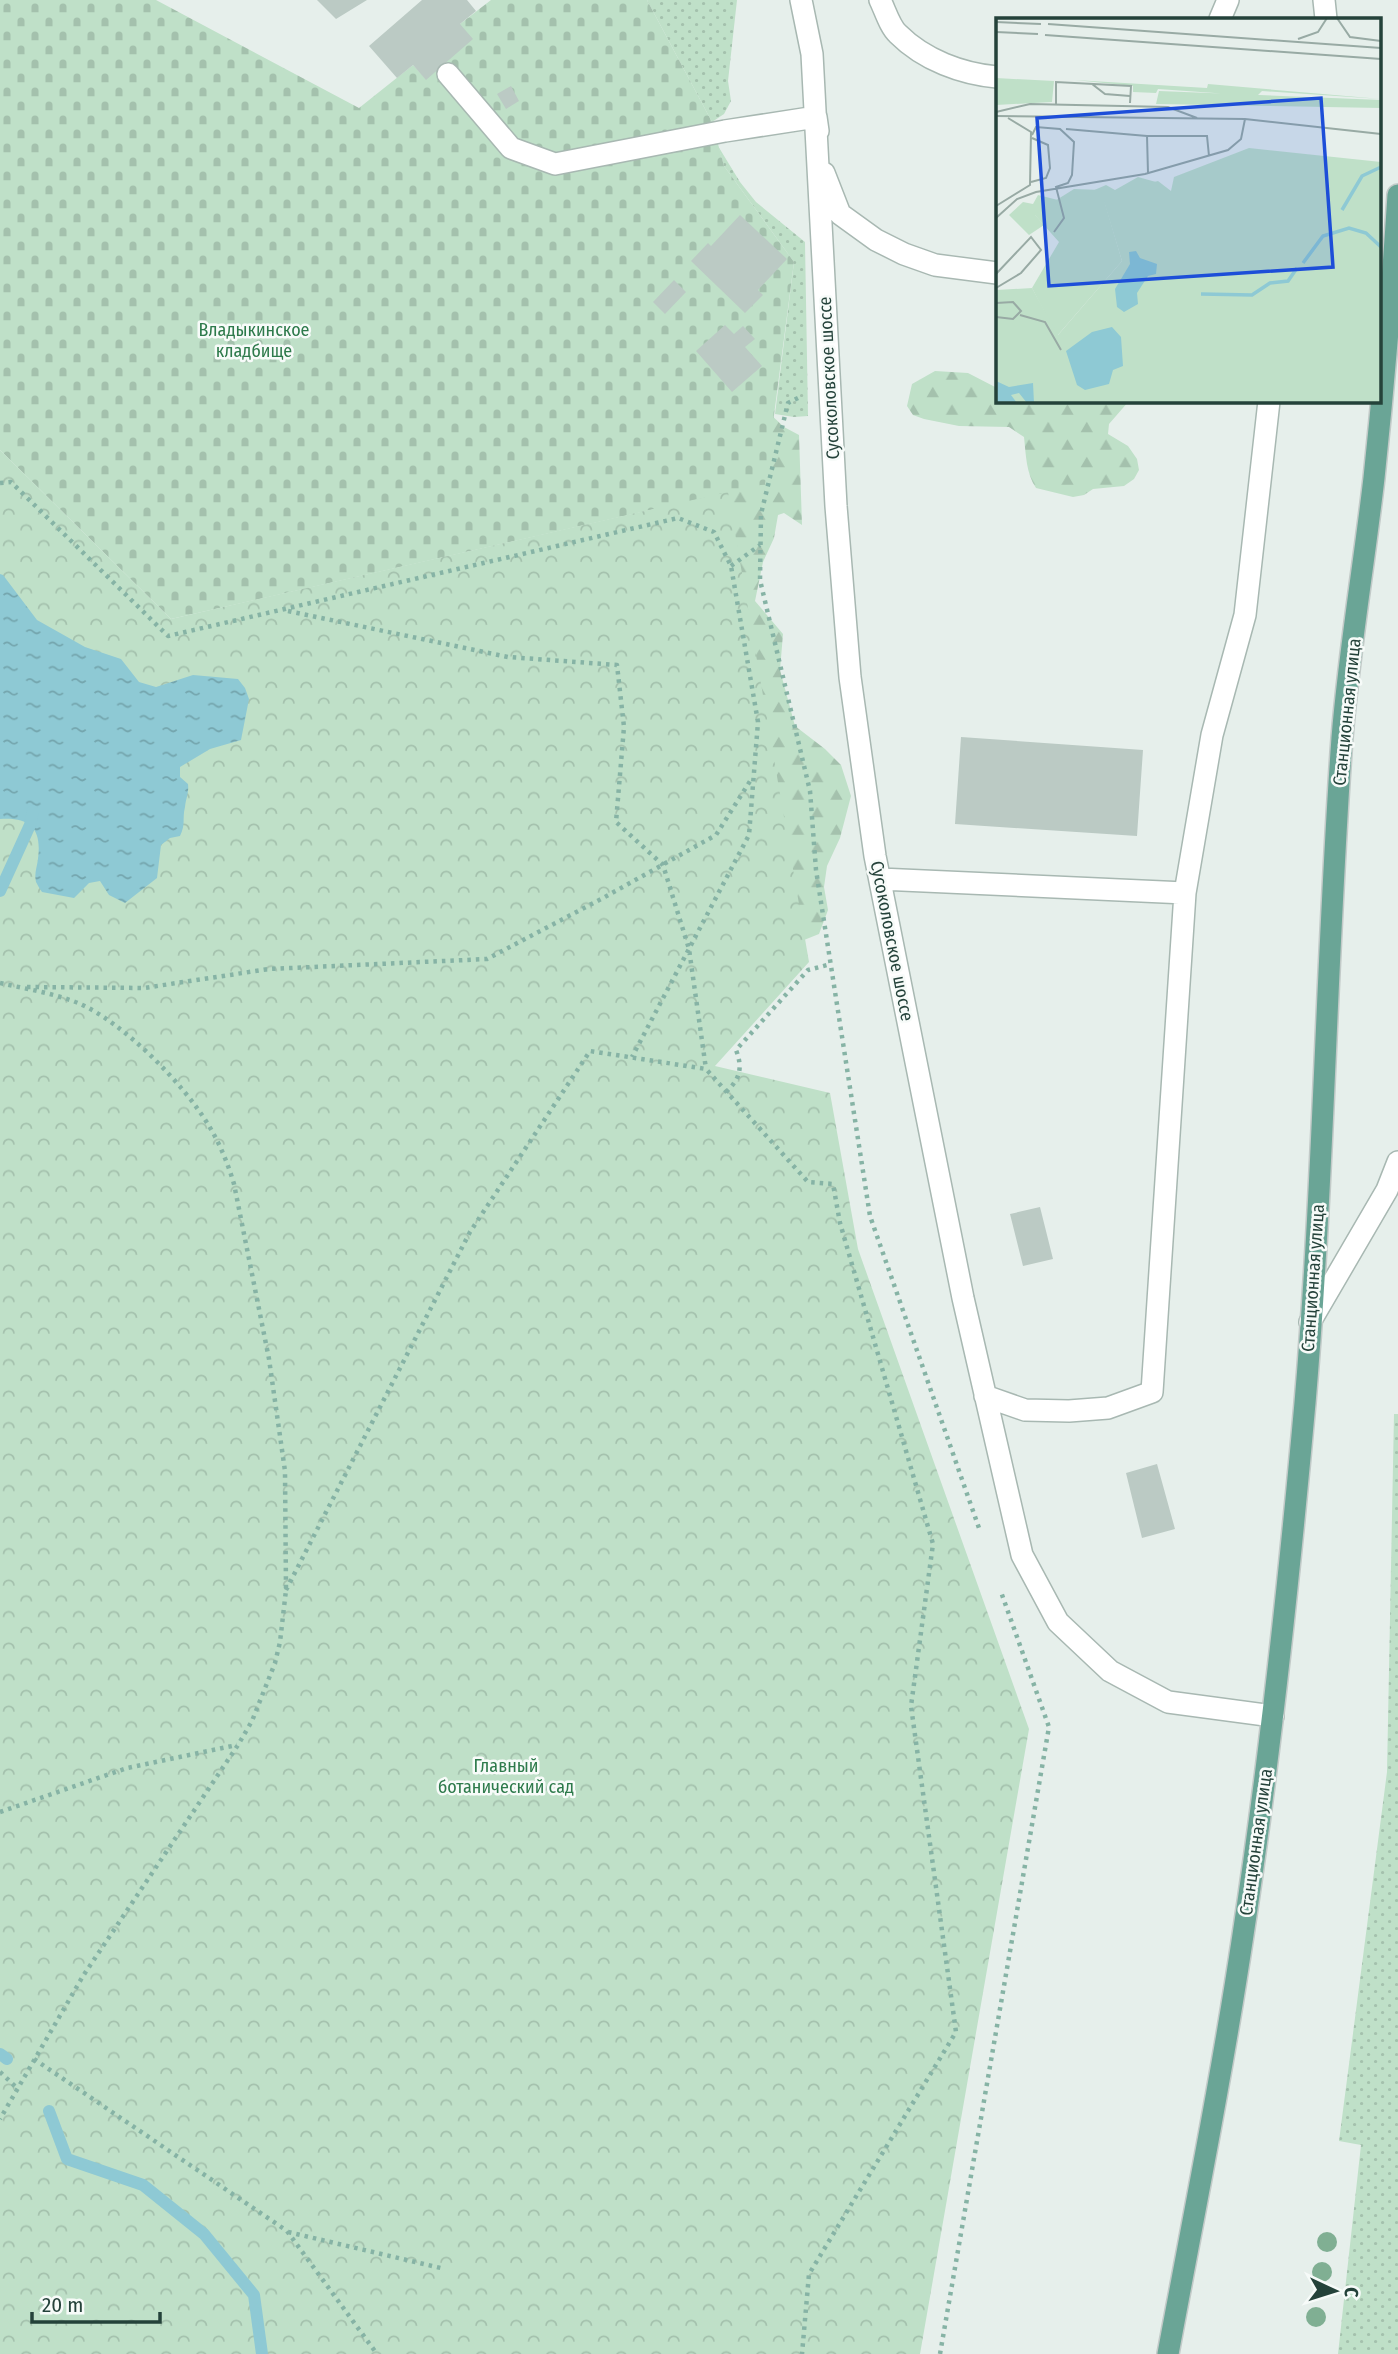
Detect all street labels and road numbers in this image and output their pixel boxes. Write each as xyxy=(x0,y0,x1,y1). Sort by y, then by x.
street label: Сусоколовское шоссе xyxy=(814,296,844,460)
street label: Станционная улица xyxy=(1328,637,1366,787)
street label: Сусоколовское шоссе xyxy=(866,859,918,1023)
street label: Станционная улица xyxy=(1297,1203,1329,1353)
street label: Станционная улица xyxy=(1235,1767,1277,1917)

